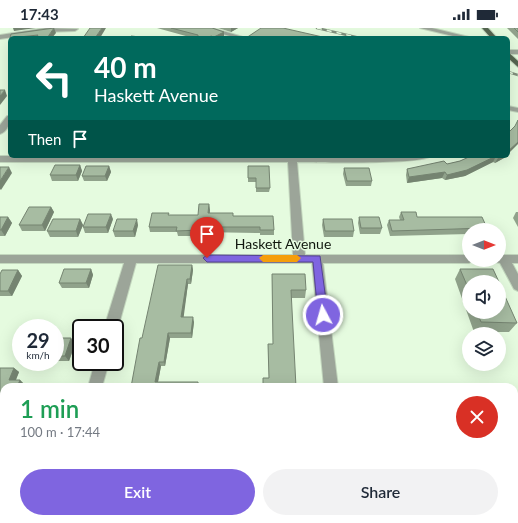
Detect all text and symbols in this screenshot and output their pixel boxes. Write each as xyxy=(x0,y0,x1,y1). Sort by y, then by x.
text: 17:43 xyxy=(20,5,59,23)
text: 40 m xyxy=(94,50,157,84)
icon: left xyxy=(28,52,80,104)
text: Haskett Avenue xyxy=(94,84,218,106)
icon: arrive xyxy=(69,128,91,150)
text: Then xyxy=(28,130,61,148)
pin xyxy=(190,217,224,258)
icon: arrive xyxy=(196,223,218,245)
north arrow xyxy=(462,223,506,267)
map controls xyxy=(462,223,506,371)
street label: Haskett Avenue xyxy=(235,235,331,252)
button: sound xyxy=(462,275,506,319)
position arrow xyxy=(302,294,344,336)
speed limit sign: 30 xyxy=(72,319,124,371)
button: layers xyxy=(462,327,506,371)
text: 29 xyxy=(26,328,50,352)
text: km/h xyxy=(26,349,50,361)
text: 1 min xyxy=(20,394,79,423)
button: close xyxy=(456,396,498,438)
text: 100 m · 17:44 xyxy=(20,424,100,440)
button: Exit xyxy=(20,469,255,515)
button: Share xyxy=(263,469,498,515)

